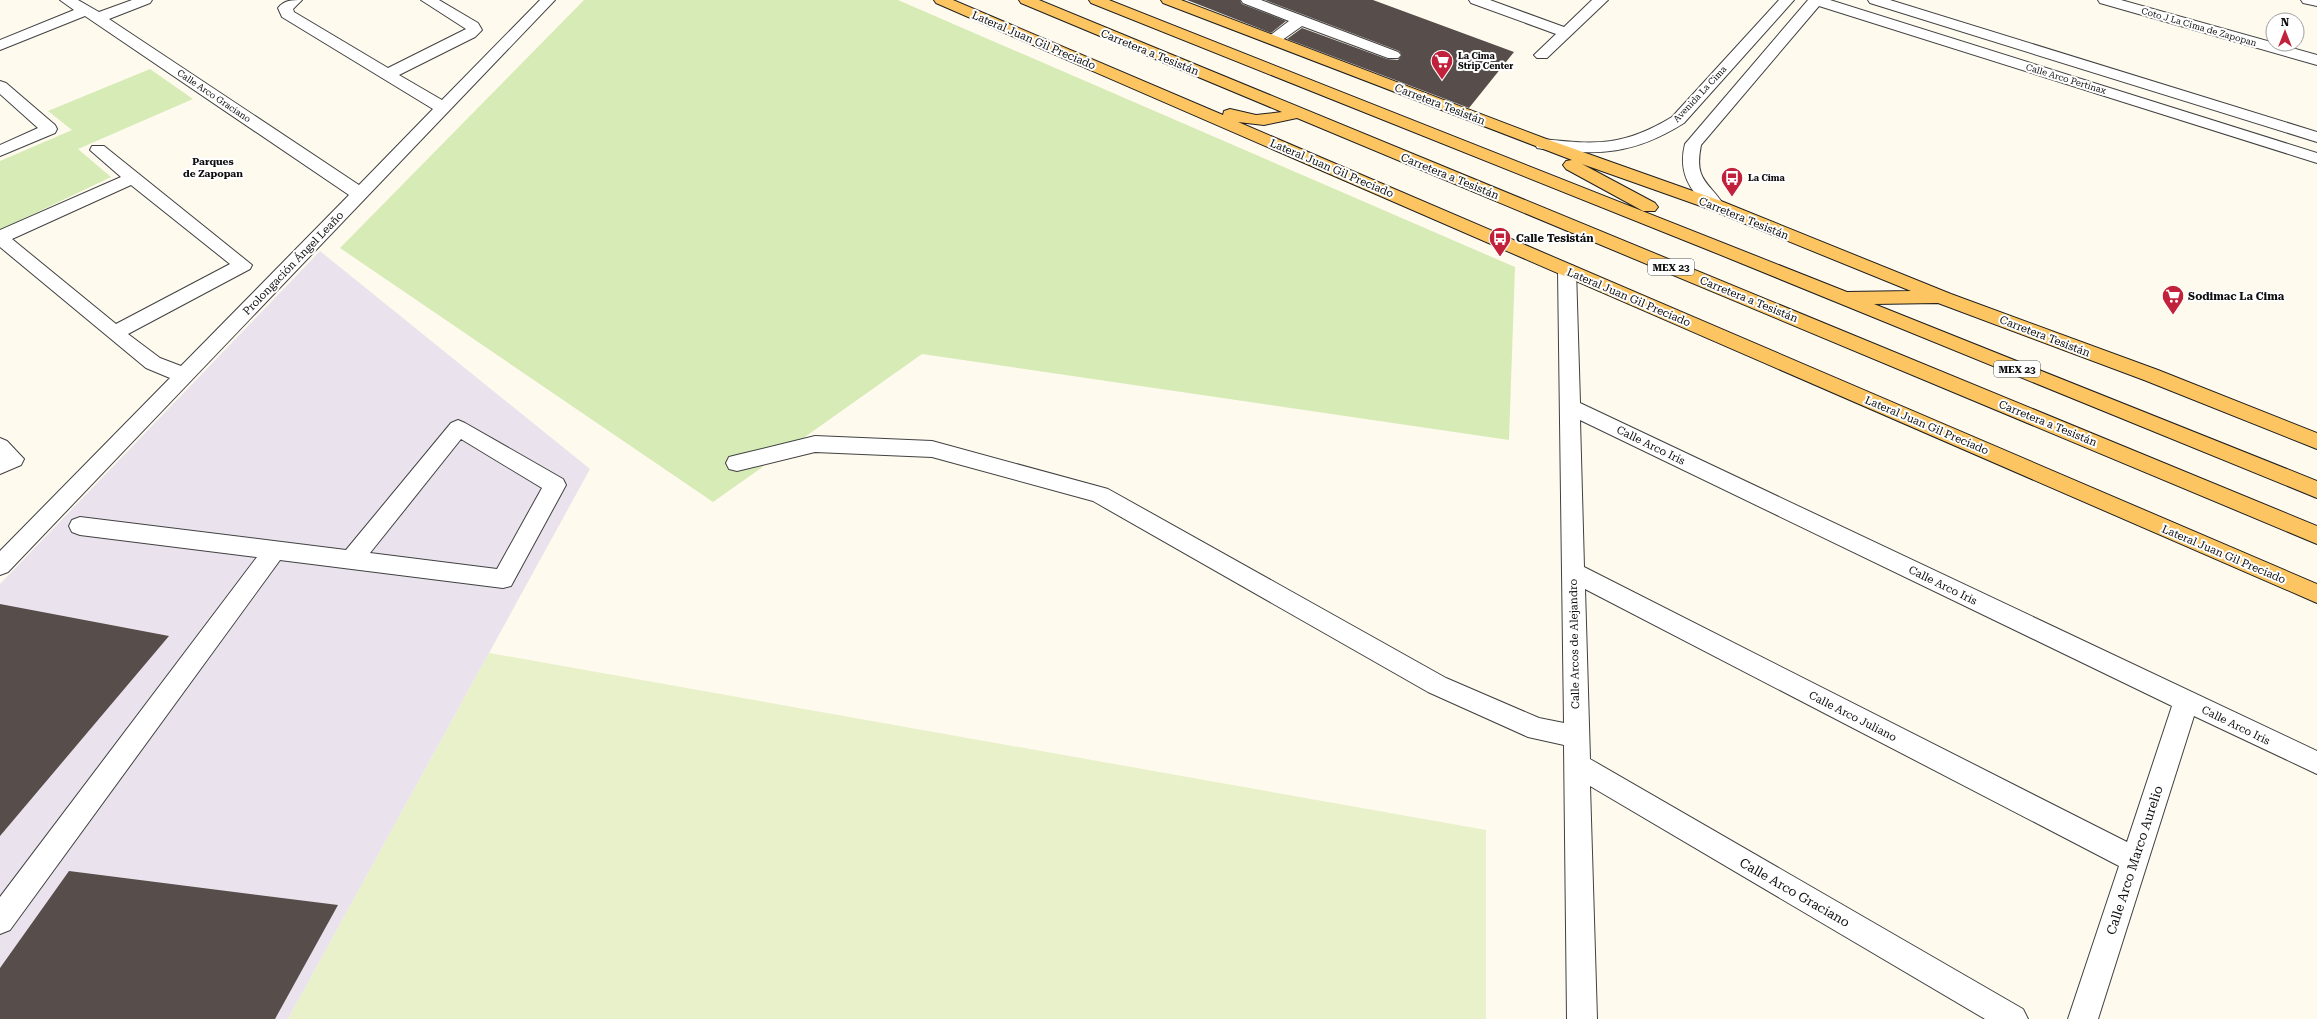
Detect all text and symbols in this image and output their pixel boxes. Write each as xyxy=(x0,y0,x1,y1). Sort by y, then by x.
street label: Coto J La Cima de Zapopan xyxy=(2140,6,2258,48)
street label: Lateral Juan Gil Preciado xyxy=(970,8,1098,73)
north arrow xyxy=(2265,12,2305,52)
text: N xyxy=(2281,16,2290,29)
street label: Carretera a Tesistán xyxy=(1099,27,1201,78)
supermarket icon: La Cima Strip Center xyxy=(1429,48,1455,81)
place label: La Cima Strip Center xyxy=(1458,51,1513,71)
street label: Calle Arco Pertinax xyxy=(2025,62,2108,96)
street label: Avenida La Cima xyxy=(1671,64,1729,124)
street label: Calle Arco Graciano xyxy=(175,68,253,125)
street label: Carretera Tesistán xyxy=(1393,81,1487,128)
street label: Lateral Juan Gil Preciado xyxy=(1268,136,1396,201)
street label: Carretera a Tesistán xyxy=(1399,151,1501,202)
district label: Parques de Zapopan xyxy=(183,156,243,179)
bus stop icon: La Cima xyxy=(1719,165,1745,198)
place label: La Cima xyxy=(1748,173,1785,183)
street label: Carretera Tesistán xyxy=(1697,194,1791,242)
street label: Prolongación Ángel Leaño xyxy=(240,208,347,318)
bus stop icon: Calle Tesistán xyxy=(1487,225,1513,258)
place label: Calle Tesistán xyxy=(1516,232,1594,245)
road number: MEX 23 xyxy=(1648,259,1694,275)
street label: Lateral Juan Gil Preciado xyxy=(1565,265,1693,330)
street label: Carretera a Tesistán xyxy=(1698,274,1800,325)
supermarket icon: Sodimac La Cima xyxy=(2160,283,2186,316)
place label: Sodimac La Cima xyxy=(2188,290,2285,303)
street label: Carretera Tesistán xyxy=(1998,313,2092,360)
road number: MEX 23 xyxy=(1994,361,2040,377)
street label: Lateral Juan Gil Preciado xyxy=(1863,393,1991,458)
street label: Carretera a Tesistán xyxy=(1997,398,2099,449)
street label: Calle Arco Iris xyxy=(1614,423,1687,468)
street label: Lateral Juan Gil Preciado xyxy=(2160,522,2288,587)
street label: Calle Arco Iris xyxy=(1906,563,1979,608)
street label: Calle Arcos de Alejandro xyxy=(1567,579,1582,709)
street label: Calle Arco Juliano xyxy=(1807,689,1899,744)
street label: Calle Arco Iris xyxy=(2199,703,2272,748)
street label: Calle Arco Marco Aurelio xyxy=(2103,784,2166,937)
street label: Calle Arco Graciano xyxy=(1737,855,1853,930)

